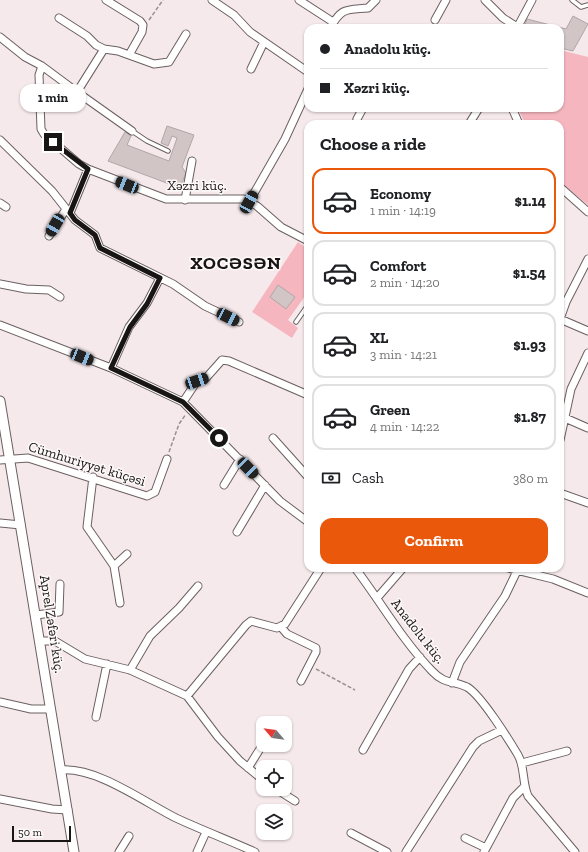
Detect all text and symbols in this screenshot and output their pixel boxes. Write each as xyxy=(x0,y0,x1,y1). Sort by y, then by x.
text: Anadolu küç. xyxy=(344,40,431,58)
text: Xəzri küç. xyxy=(344,79,410,97)
callout: 1 min xyxy=(20,84,86,112)
text: 1 min xyxy=(38,90,68,105)
route end xyxy=(44,133,62,151)
text: Choose a ride xyxy=(320,133,426,155)
car xyxy=(114,175,140,195)
street label: Xəzri küç. xyxy=(167,177,227,194)
icon: car xyxy=(322,183,358,219)
text: Economy xyxy=(370,185,431,203)
car xyxy=(238,189,260,215)
text: $1.14 xyxy=(515,192,546,210)
text: 1 min · 14:19 xyxy=(370,203,436,218)
car xyxy=(44,212,66,238)
district label: XOCƏSƏN xyxy=(190,252,282,274)
icon: car xyxy=(322,255,358,291)
text: Comfort xyxy=(370,257,426,275)
text: $1.54 xyxy=(513,264,546,282)
text: 2 min · 14:20 xyxy=(370,275,440,290)
car xyxy=(215,306,241,328)
icon: car xyxy=(322,327,358,363)
text: XL xyxy=(370,329,388,347)
text: $1.93 xyxy=(513,336,546,354)
car xyxy=(69,347,95,367)
text: 3 min · 14:21 xyxy=(370,347,437,362)
car xyxy=(184,371,210,391)
icon: car xyxy=(322,399,358,435)
text: Green xyxy=(370,401,410,419)
text: $1.87 xyxy=(514,408,546,426)
text: 4 min · 14:22 xyxy=(370,419,439,434)
route start xyxy=(210,429,228,447)
street label: Cümhuriyyət küçəsi xyxy=(26,438,148,490)
car xyxy=(235,455,261,481)
icon: cash xyxy=(320,467,342,489)
text: Cash xyxy=(352,469,384,487)
text: 380 m xyxy=(513,471,548,486)
button: Confirm xyxy=(320,518,548,564)
street label: Aprel Zəfəri küç. xyxy=(36,574,68,674)
street label: Anadolu küç. xyxy=(387,595,449,667)
north arrow xyxy=(256,716,292,752)
map controls xyxy=(256,716,292,840)
button: locate xyxy=(256,760,292,796)
button: layers xyxy=(256,804,292,840)
scale bar xyxy=(12,824,71,843)
text: 50 m xyxy=(18,826,42,839)

